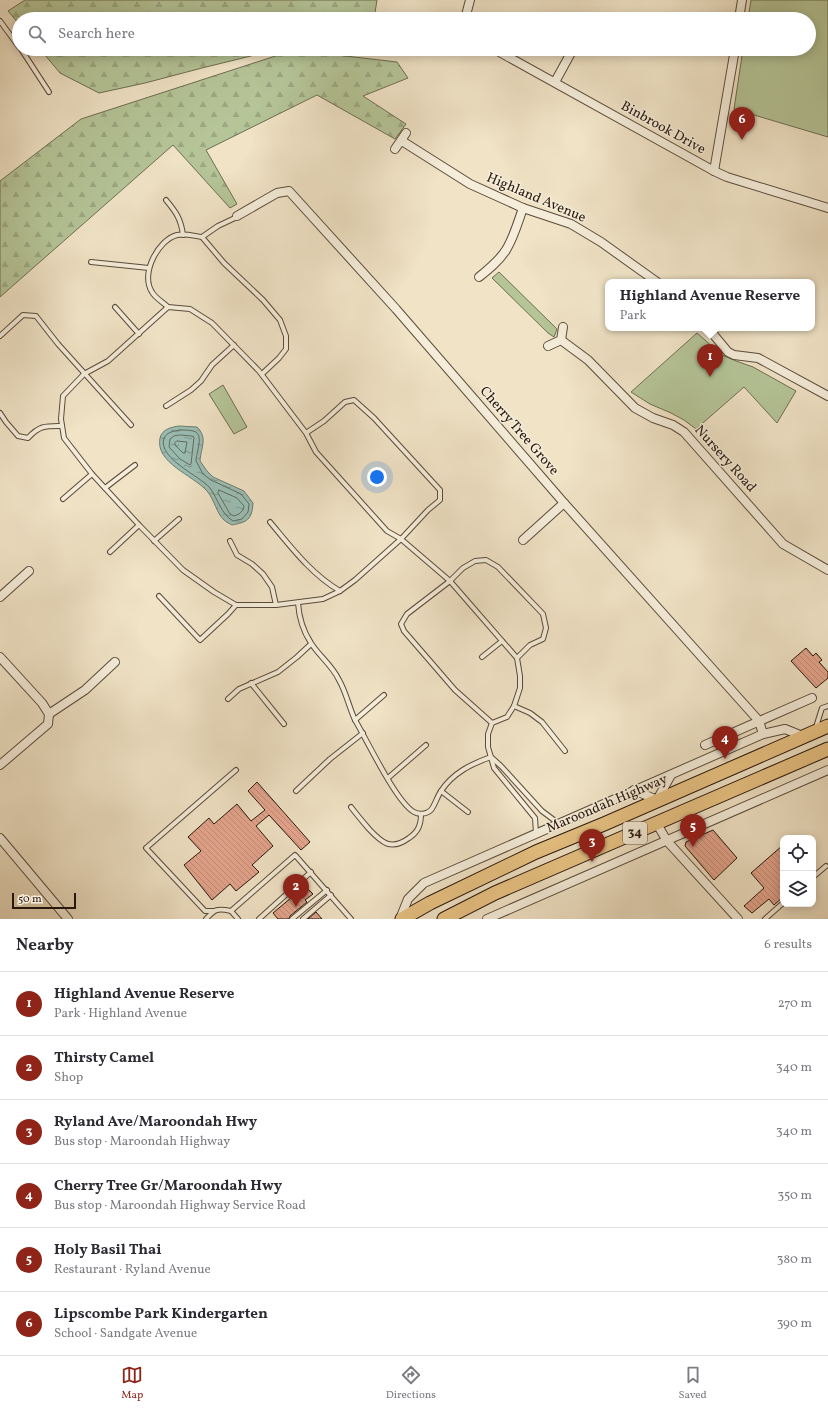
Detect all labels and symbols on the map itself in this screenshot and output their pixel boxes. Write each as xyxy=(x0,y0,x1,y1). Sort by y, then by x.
street label: Binbrook Drive xyxy=(617,97,709,159)
pin: 6 xyxy=(729,107,755,140)
street label: Highland Avenue xyxy=(483,168,589,228)
pin: 1 xyxy=(697,344,723,377)
street label: Cherry Tree Grove xyxy=(475,382,563,480)
street label: Nursery Road xyxy=(690,421,760,497)
your location xyxy=(367,467,387,487)
pin: 4 xyxy=(712,726,738,759)
street label: Maroondah Highway xyxy=(544,770,671,838)
pin: 5 xyxy=(680,814,706,847)
road number: 34 xyxy=(623,822,647,844)
pin: 3 xyxy=(579,829,605,862)
pin: 2 xyxy=(283,874,309,907)
scale bar xyxy=(12,891,76,910)

